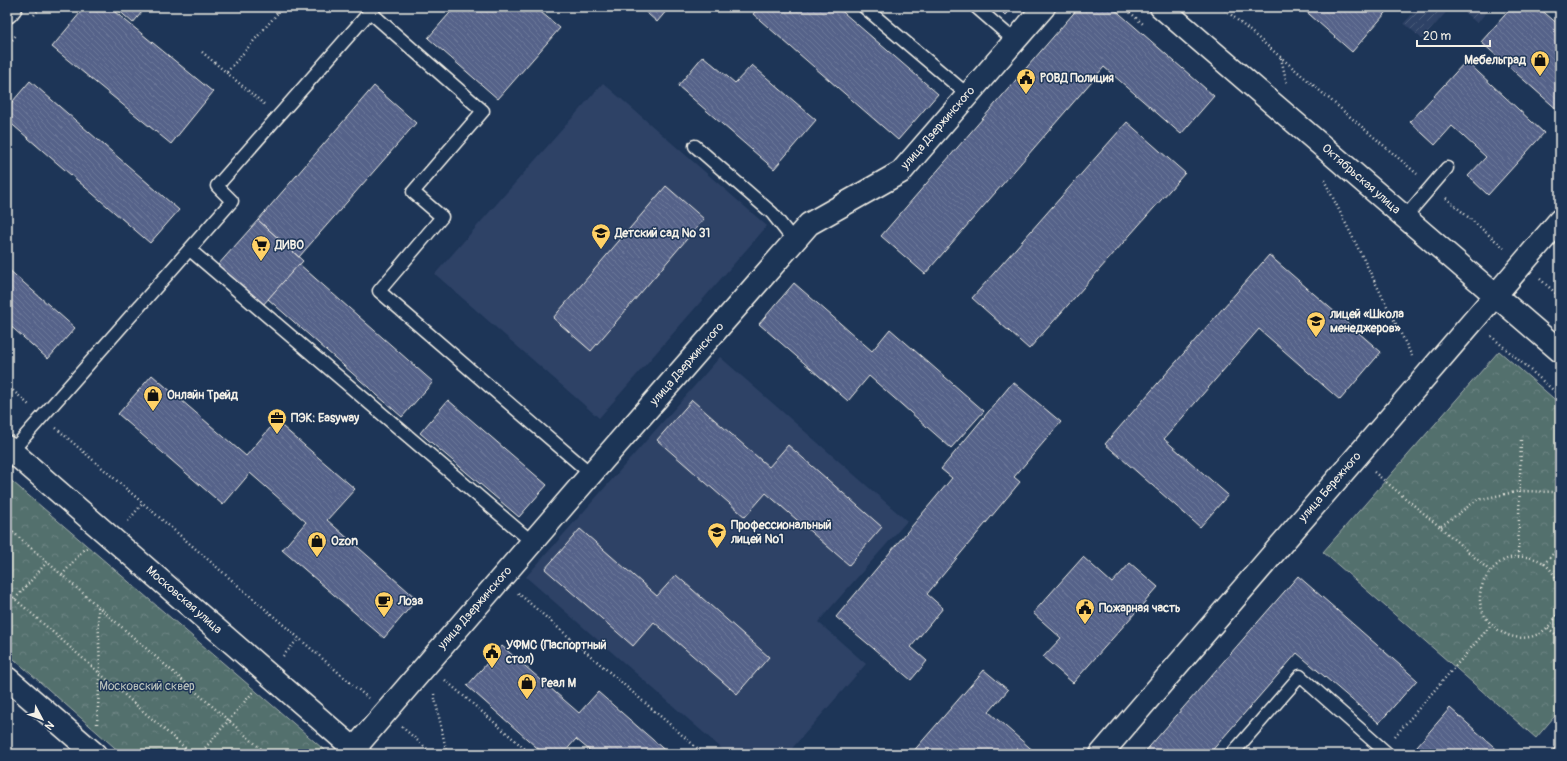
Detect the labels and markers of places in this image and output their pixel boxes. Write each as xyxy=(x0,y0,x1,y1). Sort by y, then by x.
shop icon: Мебельград xyxy=(1529,49,1551,77)
place label: Мебельград xyxy=(1464,53,1527,68)
public building icon: РОВД Полиция xyxy=(1015,67,1037,95)
place label: РОВД Полиция xyxy=(1040,71,1114,86)
school or university icon: Детский сад № 31 xyxy=(590,222,612,250)
place label: Детский сад № 31 xyxy=(614,226,710,241)
supermarket icon: ДИВО xyxy=(250,234,272,262)
place label: ДИВО xyxy=(274,238,304,253)
place label: лицей «Школа менеджеров» xyxy=(1329,307,1404,336)
school or university icon: лицей «Школа менеджеров» xyxy=(1305,310,1327,338)
shop icon: Онлайн Трейд xyxy=(142,384,164,412)
place label: Онлайн Трейд xyxy=(167,388,239,403)
office icon: ПЭК: Easyway xyxy=(266,407,288,435)
place label: ПЭК: Easyway xyxy=(291,411,360,426)
place label: Профессиональный лицей №1 xyxy=(730,518,832,547)
school or university icon: Профессиональный лицей №1 xyxy=(706,521,728,549)
shop icon: Ozon xyxy=(306,530,328,558)
place label: Ozon xyxy=(331,534,358,549)
cafe icon: Лоза xyxy=(373,590,395,618)
place label: Лоза xyxy=(397,594,423,609)
public building icon: Пожарная часть xyxy=(1074,597,1096,625)
place label: Пожарная часть xyxy=(1099,601,1181,616)
place label: УФМС (Паспортный стол) xyxy=(505,638,607,667)
public building icon: УФМС (Паспортный стол) xyxy=(481,641,503,669)
shop icon: Реал М xyxy=(516,672,538,700)
place label: Реал М xyxy=(541,676,576,691)

